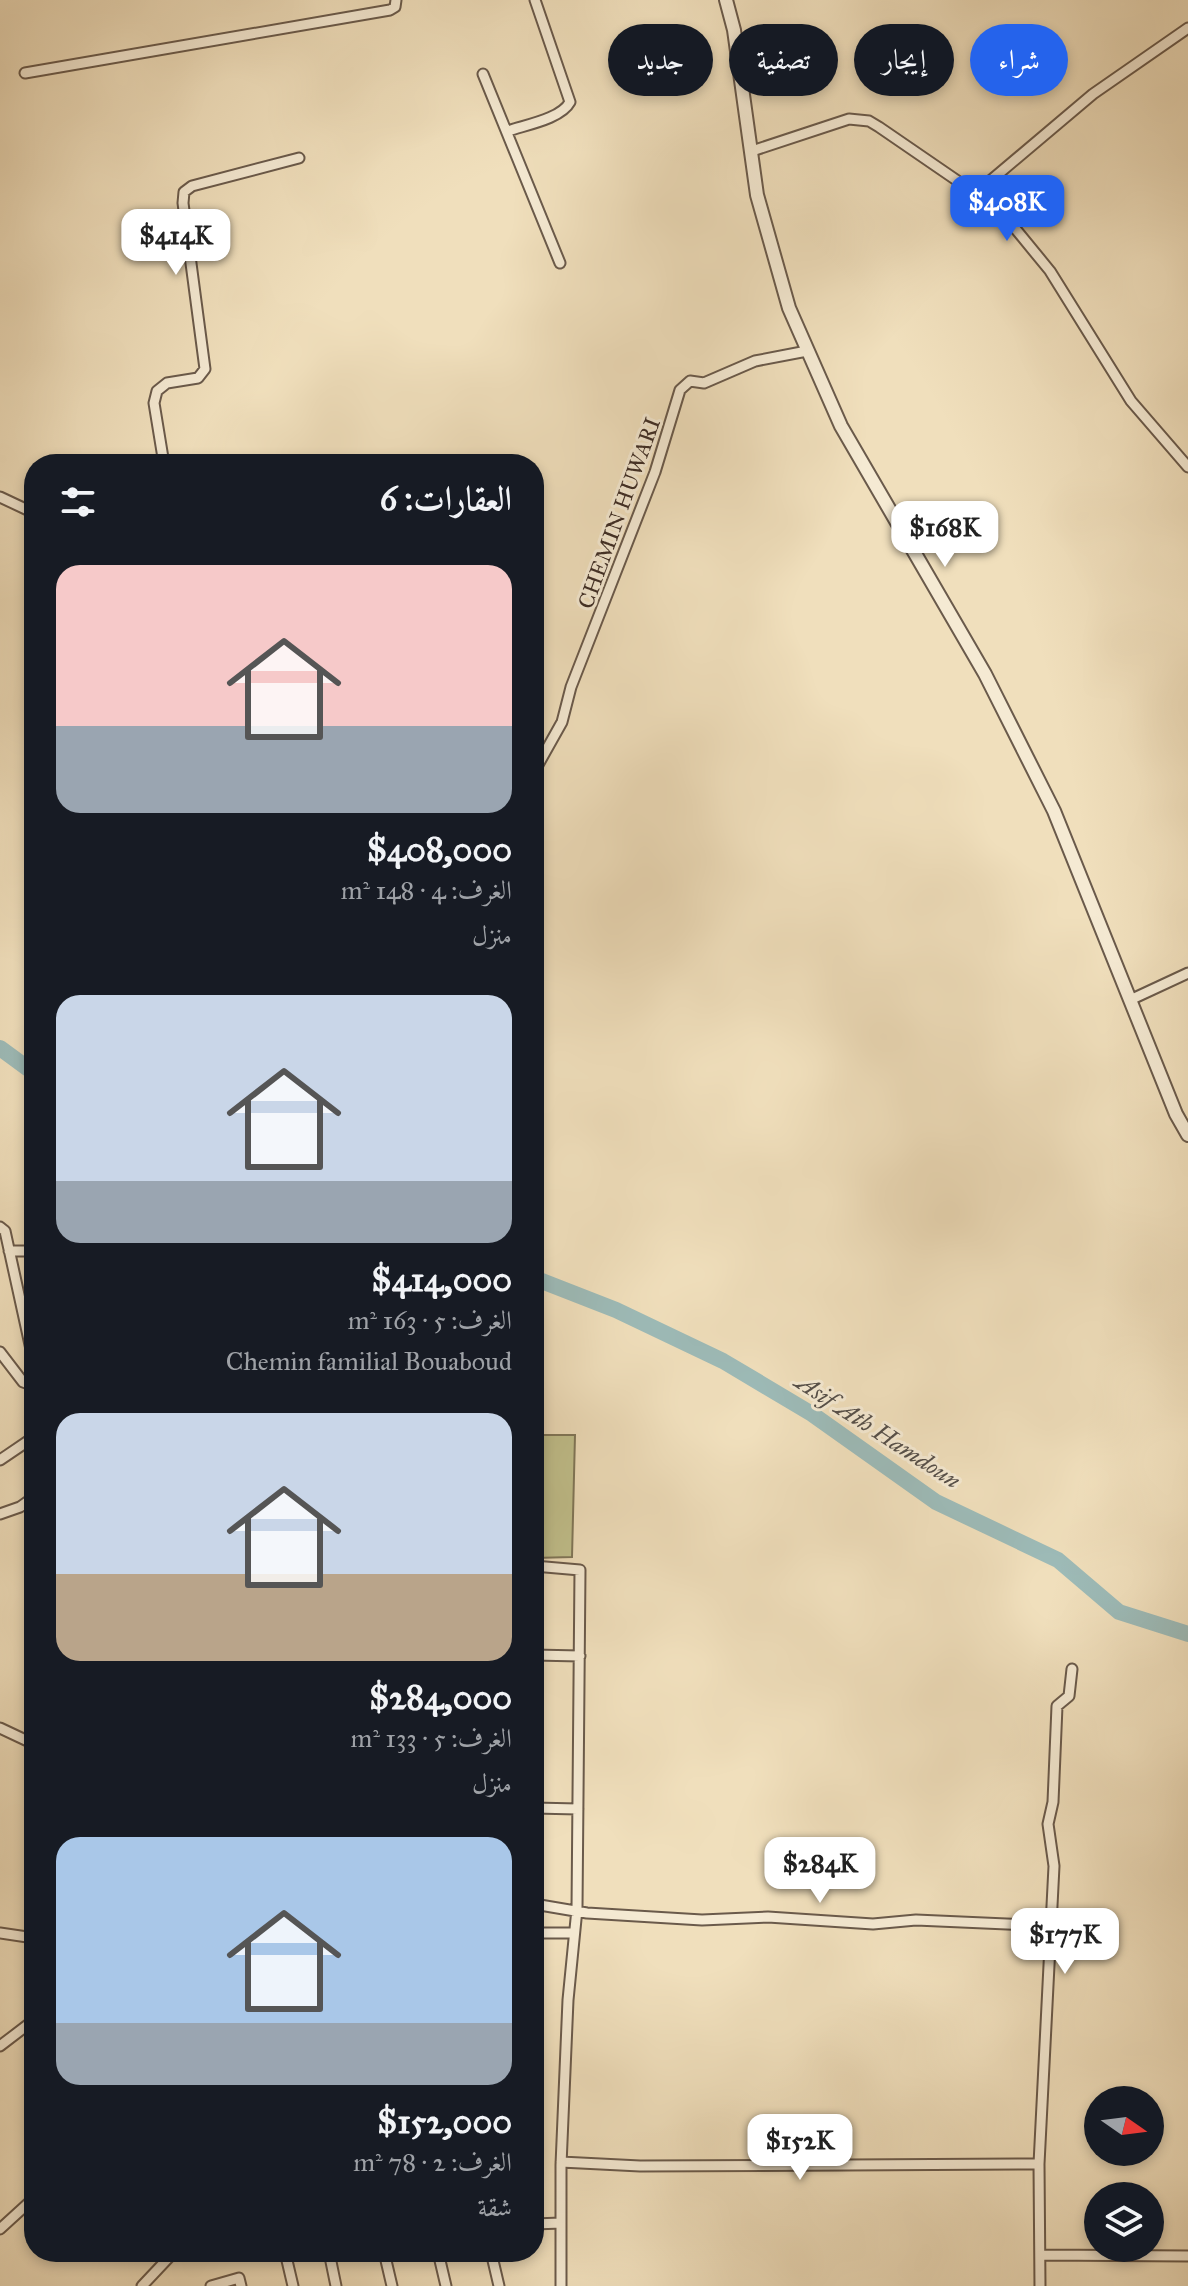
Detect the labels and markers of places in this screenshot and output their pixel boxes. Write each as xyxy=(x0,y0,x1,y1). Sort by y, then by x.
pin: $408K xyxy=(951,175,1063,243)
pin: $414K xyxy=(120,209,232,277)
pin: $168K xyxy=(889,501,1001,569)
pin: $284K xyxy=(764,1837,876,1905)
pin: $177K xyxy=(1009,1908,1121,1976)
pin: $152K xyxy=(744,2114,856,2182)

